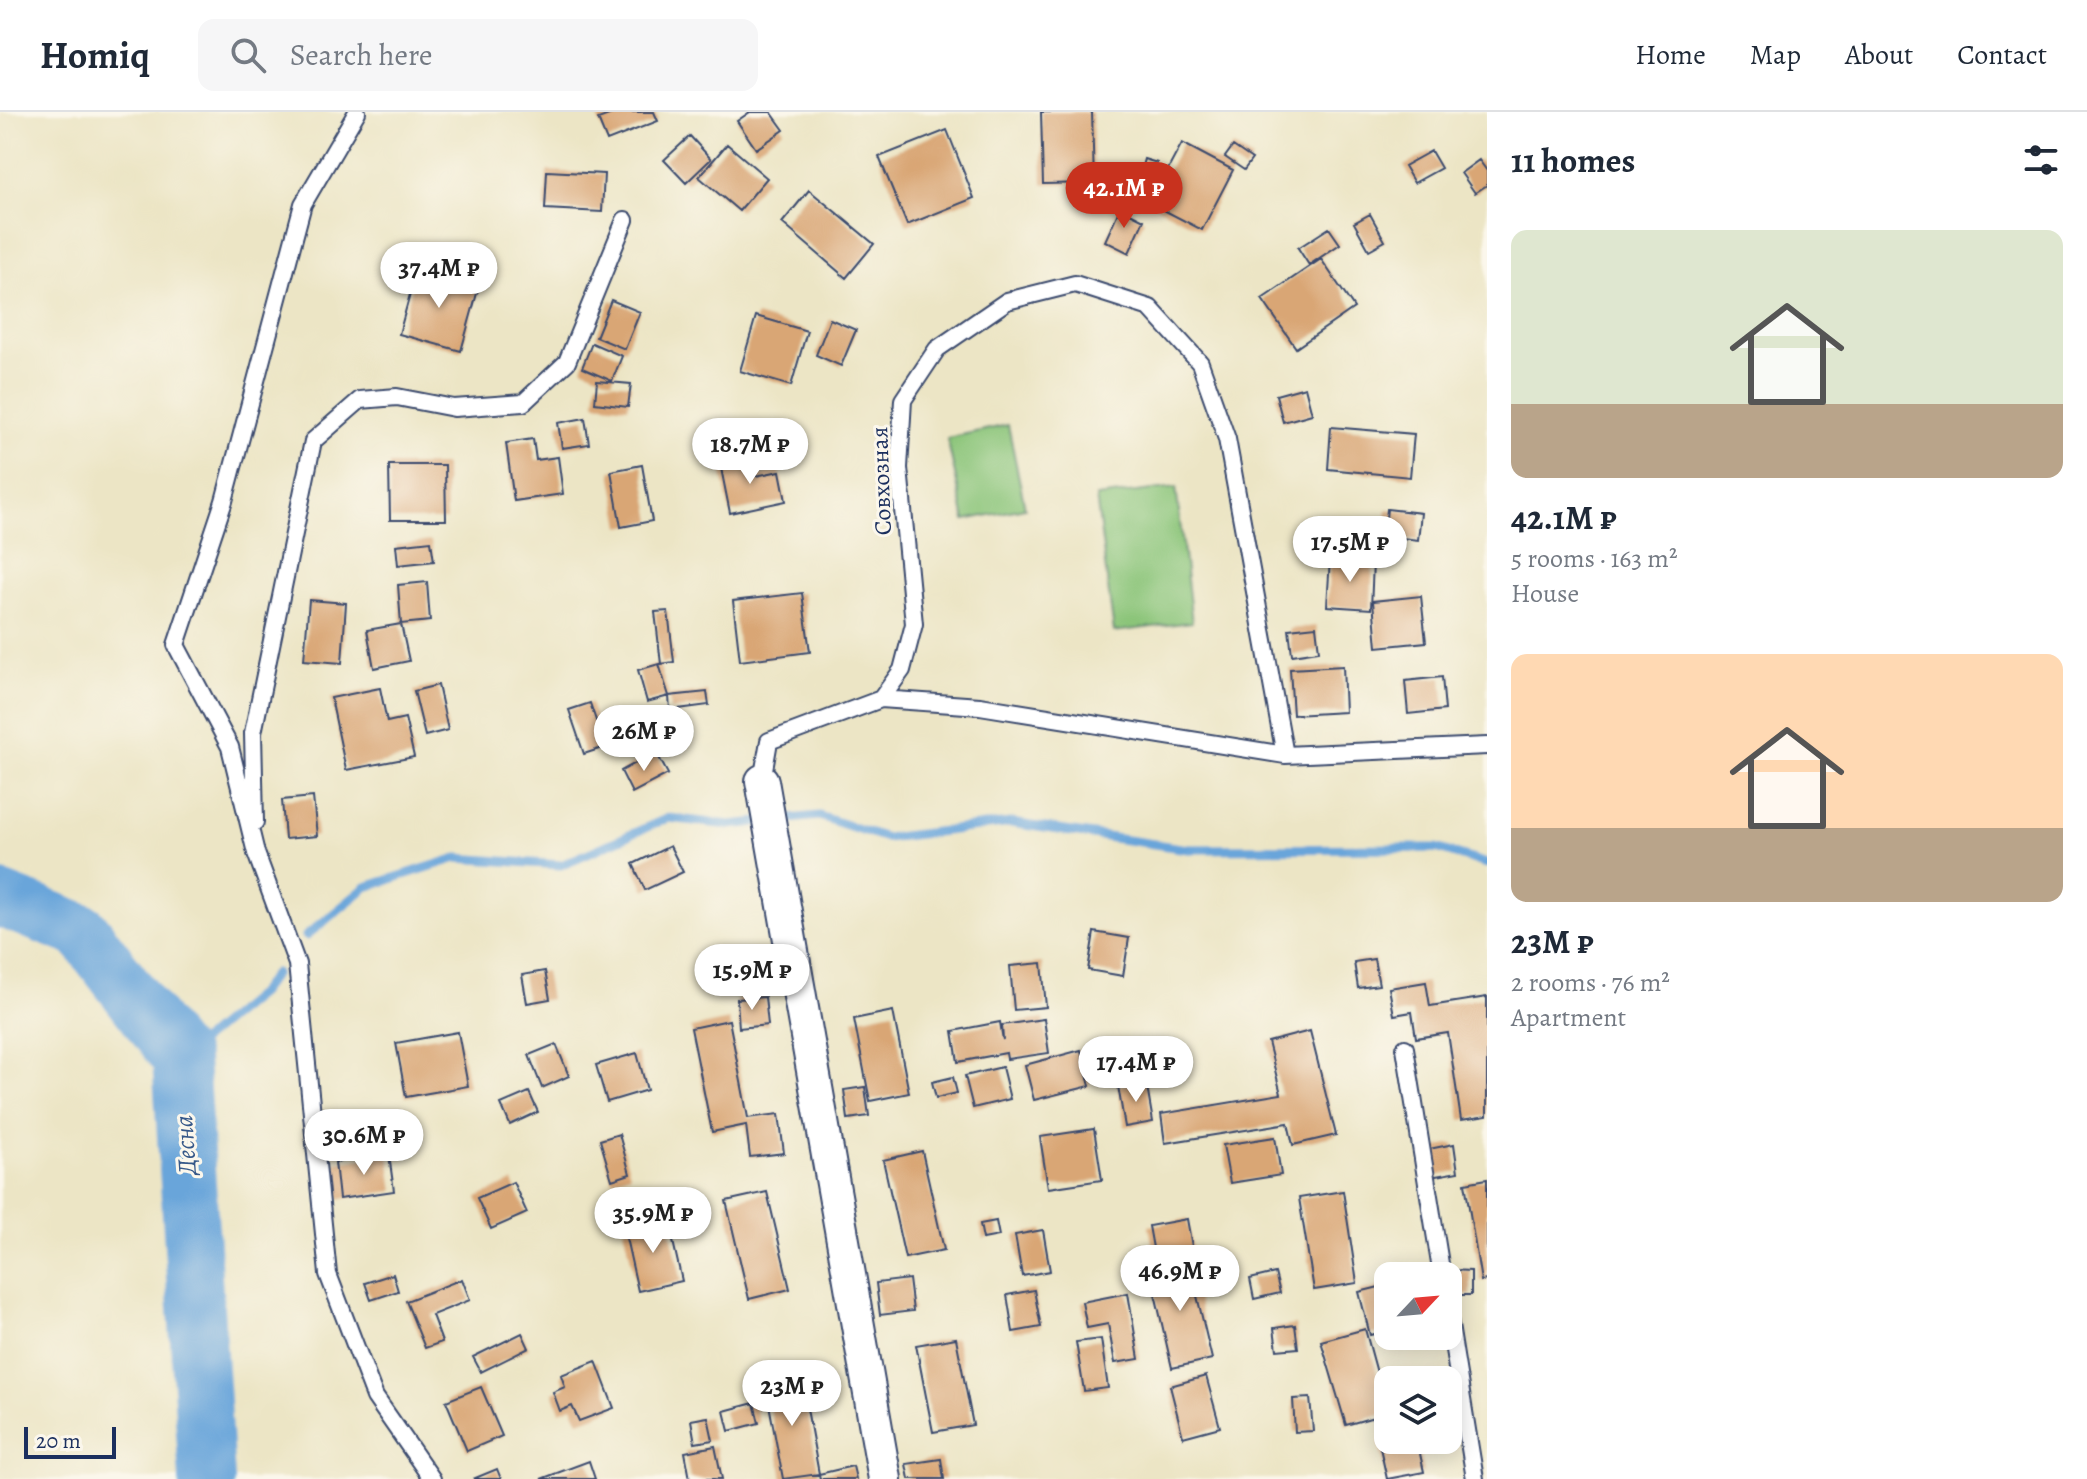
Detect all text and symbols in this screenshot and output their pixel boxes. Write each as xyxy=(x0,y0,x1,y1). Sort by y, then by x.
search box xyxy=(198,19,758,91)
text: Homiq xyxy=(40,29,150,81)
icon: search xyxy=(226,33,270,77)
text: Search here xyxy=(290,35,433,75)
text: Home xyxy=(1635,36,1706,74)
text: Map xyxy=(1750,36,1801,74)
text: About xyxy=(1845,36,1913,74)
text: Contact xyxy=(1957,36,2047,74)
text: 11 homes xyxy=(1511,137,1635,184)
icon: filters xyxy=(2019,138,2063,182)
pin: 42.1M ₽ xyxy=(1050,162,1198,230)
text: 42.1M ₽ xyxy=(1084,170,1164,205)
pin: 37.4M ₽ xyxy=(365,242,513,310)
text: 37.4M ₽ xyxy=(398,250,480,285)
icon: home xyxy=(1715,282,1859,426)
pin: 18.7M ₽ xyxy=(676,418,824,486)
text: 18.7M ₽ xyxy=(710,426,790,461)
street label: Совхозная xyxy=(863,426,899,536)
text: 42.1M ₽ xyxy=(1511,494,1617,541)
pin: 17.5M ₽ xyxy=(1276,516,1424,584)
text: 17.5M ₽ xyxy=(1311,524,1389,559)
text: 5 rooms · 163 m² xyxy=(1511,541,1678,576)
text: House xyxy=(1511,576,1579,611)
pin: 26M ₽ xyxy=(588,705,700,773)
icon: home xyxy=(1715,706,1859,850)
text: 26M ₽ xyxy=(612,713,676,748)
text: 23M ₽ xyxy=(1511,918,1594,965)
pin: 15.9M ₽ xyxy=(678,944,826,1012)
text: 15.9M ₽ xyxy=(712,952,792,987)
text: 2 rooms · 76 m² xyxy=(1511,965,1670,1000)
text: Apartment xyxy=(1511,1000,1626,1035)
pin: 17.4M ₽ xyxy=(1062,1036,1210,1104)
text: 17.4M ₽ xyxy=(1096,1044,1176,1079)
pin: 30.6M ₽ xyxy=(290,1109,438,1177)
water label: Десна xyxy=(166,1114,205,1178)
text: 30.6M ₽ xyxy=(322,1117,406,1152)
pin: 35.9M ₽ xyxy=(579,1187,727,1255)
text: 35.9M ₽ xyxy=(612,1195,694,1230)
pin: 46.9M ₽ xyxy=(1106,1245,1254,1313)
text: 46.9M ₽ xyxy=(1138,1253,1222,1288)
north arrow xyxy=(1374,1262,1462,1350)
map controls xyxy=(1374,1262,1462,1454)
pin: 23M ₽ xyxy=(736,1360,848,1428)
button: layers xyxy=(1374,1366,1462,1454)
text: 23M ₽ xyxy=(760,1368,824,1403)
scale bar xyxy=(24,1423,116,1459)
text: 20 m xyxy=(36,1426,81,1456)

